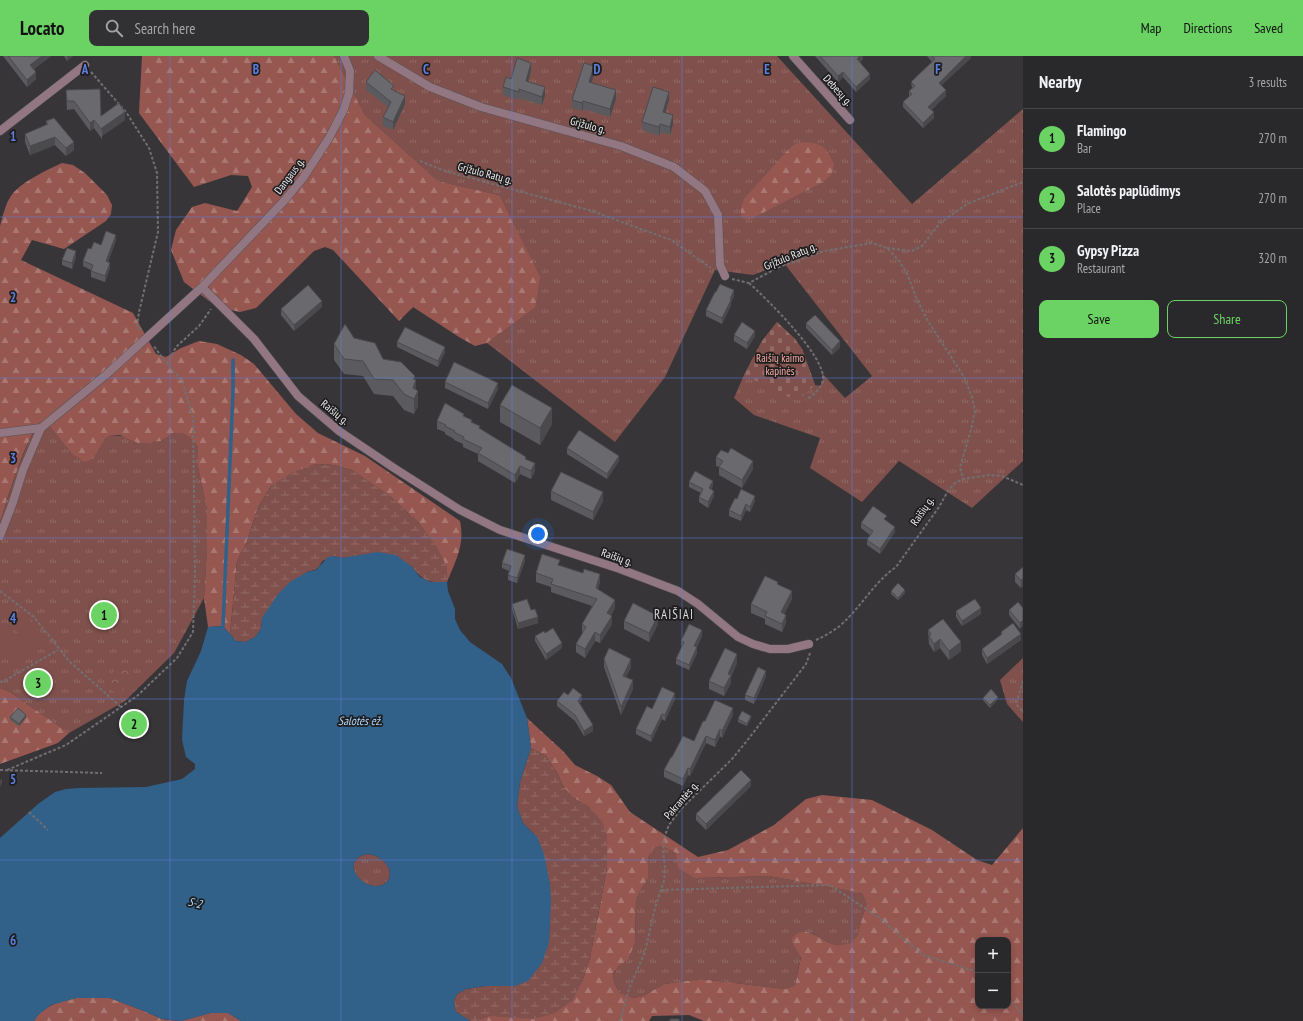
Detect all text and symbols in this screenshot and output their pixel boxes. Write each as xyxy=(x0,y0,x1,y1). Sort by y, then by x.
search box xyxy=(89,10,369,46)
text: Locato xyxy=(20,16,65,40)
icon: search xyxy=(103,17,125,39)
text: Search here xyxy=(135,19,195,38)
text: Map xyxy=(1141,19,1161,37)
text: Directions xyxy=(1183,19,1232,37)
text: Saved xyxy=(1254,19,1283,37)
text: A xyxy=(81,61,89,78)
text: B xyxy=(253,61,259,78)
text: C xyxy=(423,61,429,78)
text: D xyxy=(594,61,601,78)
text: E xyxy=(764,61,770,78)
text: F xyxy=(935,61,941,78)
text: Nearby xyxy=(1039,71,1082,93)
street label: Debesų g. xyxy=(820,72,856,109)
text: 3 results xyxy=(1248,74,1287,91)
street label: Grįžulo g. xyxy=(569,114,607,136)
text: Flamingo xyxy=(1077,121,1127,140)
text: 1 xyxy=(10,128,16,145)
text: 1 xyxy=(1049,130,1055,147)
text: 270 m xyxy=(1258,130,1287,147)
text: Bar xyxy=(1077,140,1092,157)
street label: Dangaus g. xyxy=(271,155,307,197)
street label: Grįžulo Ratų g. xyxy=(456,159,514,187)
text: Salotės paplūdimys xyxy=(1077,181,1180,200)
text: 2 xyxy=(1049,190,1055,207)
text: 270 m xyxy=(1258,190,1287,207)
text: Place xyxy=(1077,200,1101,217)
street label: Grįžulo Ratų g. xyxy=(762,239,818,273)
text: Gypsy Pizza xyxy=(1077,241,1139,260)
text: 3 xyxy=(1049,250,1055,267)
text: 320 m xyxy=(1258,250,1287,267)
text: Restaurant xyxy=(1077,260,1125,277)
text: 2 xyxy=(10,289,16,306)
button: Save xyxy=(1039,300,1159,338)
button: Share xyxy=(1167,300,1287,338)
park label: Raišių kaimo kapinės xyxy=(756,351,804,378)
street label: Raišių g. xyxy=(318,396,352,428)
text: 3 xyxy=(10,450,16,467)
street label: Raišių g. xyxy=(907,494,937,528)
your location xyxy=(528,524,548,544)
street label: Raišių g. xyxy=(600,545,634,569)
pin: 1 xyxy=(91,600,117,630)
district label: RAIŠIAI xyxy=(654,606,694,623)
text: 4 xyxy=(10,610,17,627)
pin: 3 xyxy=(25,668,51,698)
pin: 2 xyxy=(121,709,147,739)
water label: Salotės ež. xyxy=(338,713,382,728)
text: 5 xyxy=(10,771,16,788)
street label: Pakrantės g. xyxy=(661,778,701,822)
water label: S-2 xyxy=(186,894,205,912)
text: 6 xyxy=(10,932,16,949)
map controls xyxy=(975,937,1011,1009)
button: + xyxy=(975,937,1011,973)
button: − xyxy=(975,973,1011,1009)

